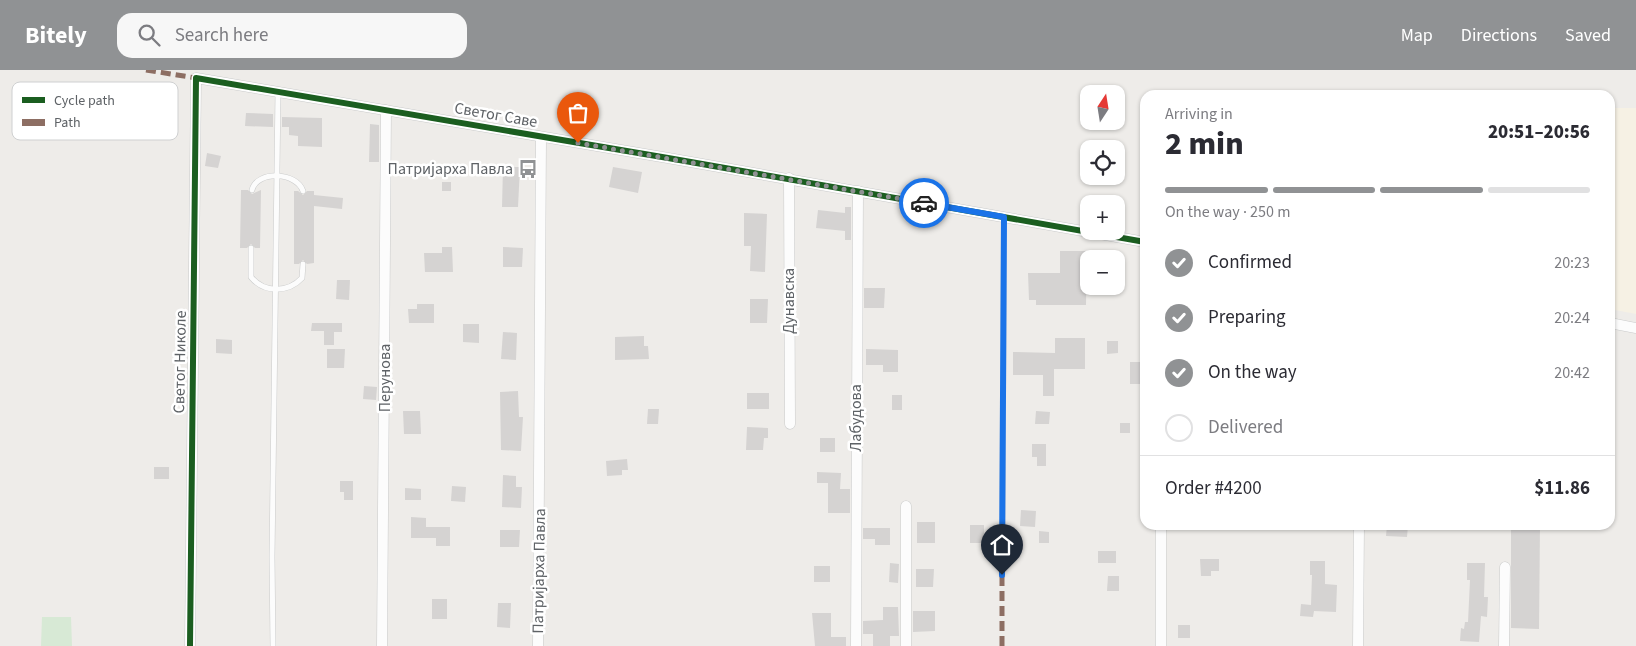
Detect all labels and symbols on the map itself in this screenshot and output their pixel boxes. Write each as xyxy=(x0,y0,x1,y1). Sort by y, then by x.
legend xyxy=(12,82,178,140)
north arrow xyxy=(1080,85,1125,130)
text: Cycle path xyxy=(54,91,115,111)
pin xyxy=(557,92,599,143)
street label: Светог Саве xyxy=(453,97,539,133)
text: Path xyxy=(54,113,81,133)
place label: Патријарха Павла xyxy=(388,158,513,180)
bus stop icon: Патријарха Павла xyxy=(517,158,539,180)
courier xyxy=(899,178,949,228)
street label: Дунавска xyxy=(778,268,800,334)
street label: Светог Николе xyxy=(168,310,192,414)
street label: Перунова xyxy=(374,344,396,412)
street label: Лабудова xyxy=(845,384,867,452)
street label: Патријарха Павла xyxy=(527,508,551,634)
pin xyxy=(981,524,1023,575)

